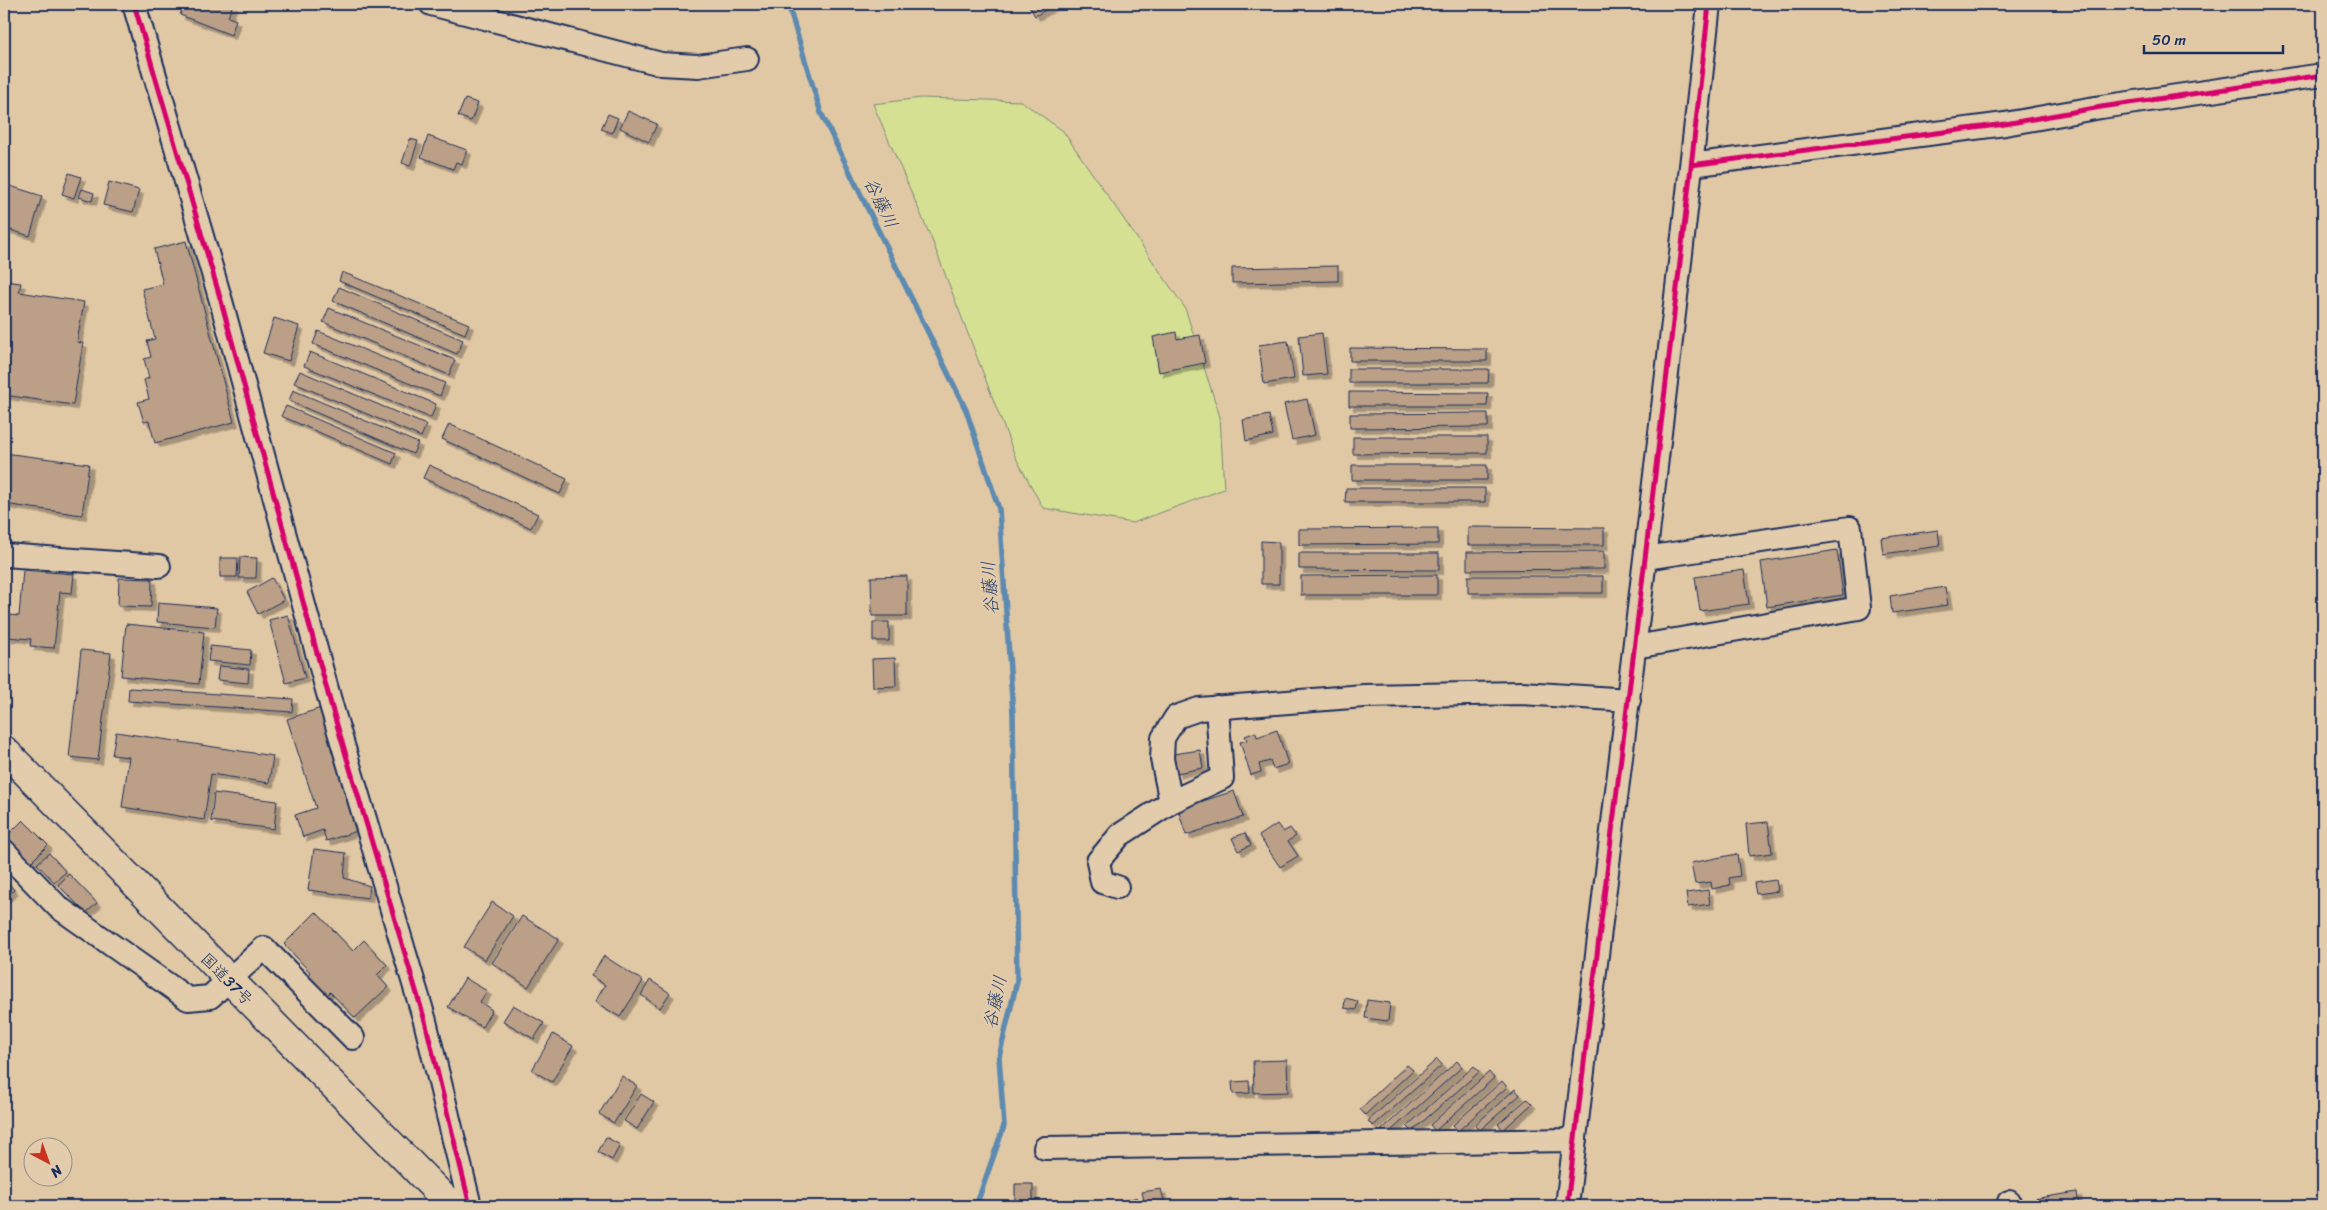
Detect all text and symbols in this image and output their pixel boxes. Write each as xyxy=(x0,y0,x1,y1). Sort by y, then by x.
scale bar xyxy=(2144,22,2283,54)
text: 50 m xyxy=(2152,27,2187,53)
water label: 谷藤川 xyxy=(855,172,907,234)
water label: 谷藤川 xyxy=(972,560,1008,616)
street label: 国道37号 xyxy=(193,945,261,1013)
water label: 谷藤川 xyxy=(974,972,1016,1032)
north arrow xyxy=(22,1138,72,1188)
text: N xyxy=(44,1158,69,1184)

